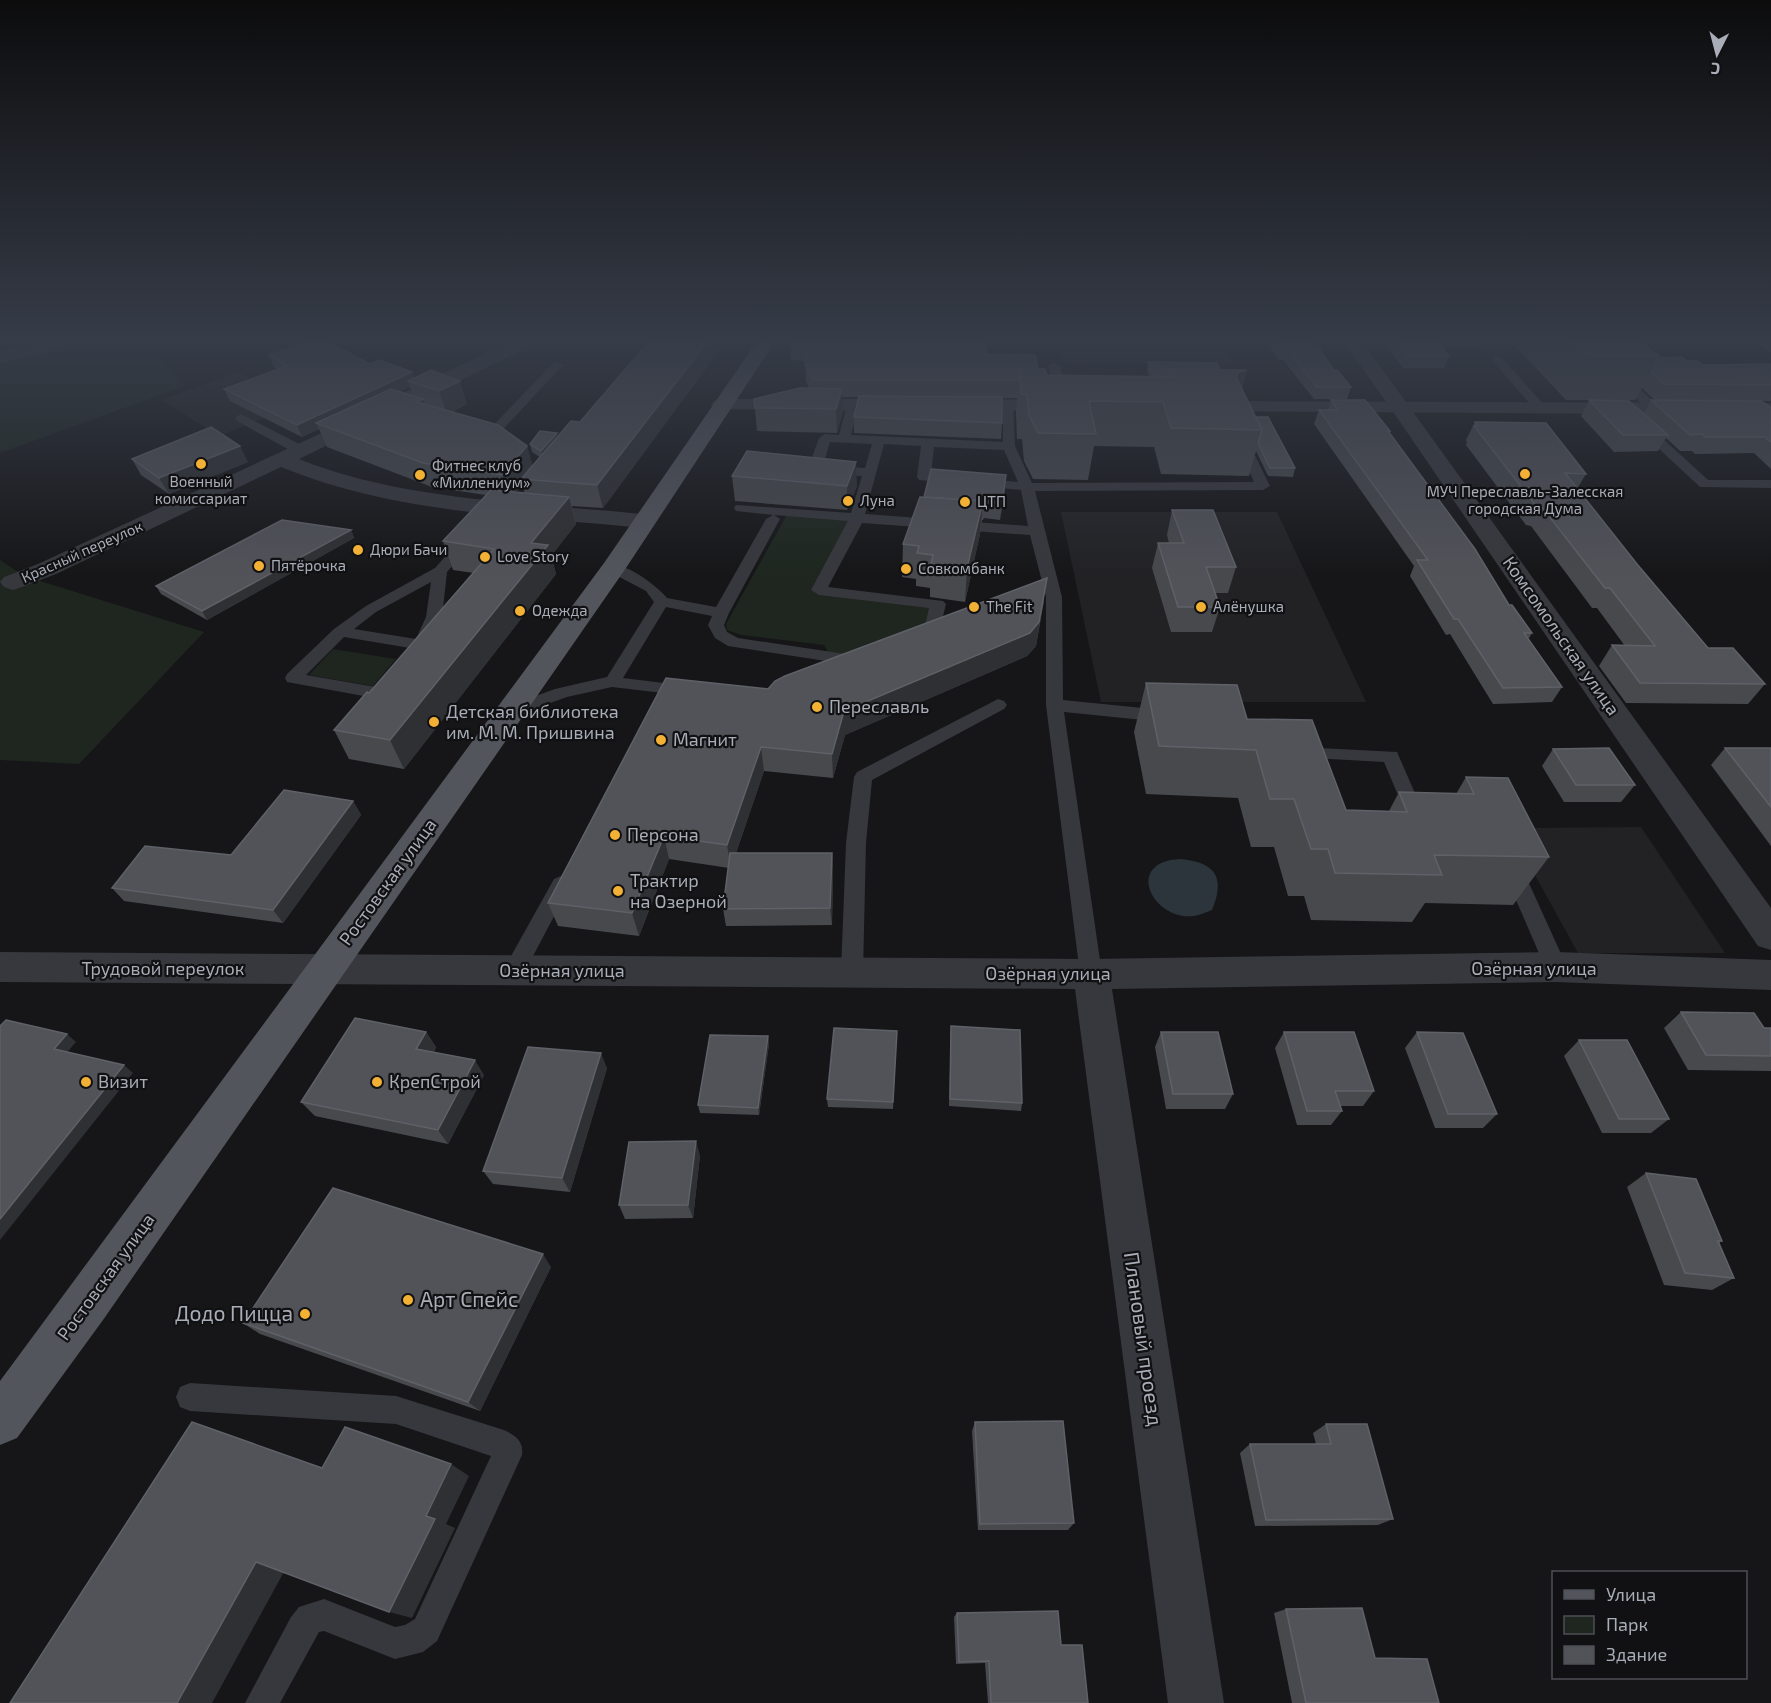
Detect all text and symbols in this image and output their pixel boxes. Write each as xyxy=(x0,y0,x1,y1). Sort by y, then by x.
north arrow xyxy=(1687,24,1747,84)
text: С xyxy=(1710,59,1721,79)
place label: Фитнес клуб «Миллениум» xyxy=(432,456,530,492)
marker: Военный комиссариат xyxy=(194,457,208,471)
marker: МУЧ Переславль-Залесская городская Дума xyxy=(1518,467,1532,481)
marker: Фитнес клуб «Миллениум» xyxy=(413,468,427,482)
place label: Военный комиссариат xyxy=(155,472,247,507)
place label: МУЧ Переславль-Залесская городская Дума xyxy=(1427,482,1623,518)
place label: Луна xyxy=(860,491,895,510)
place label: ЦТП xyxy=(977,492,1006,510)
marker: Луна xyxy=(841,494,855,508)
marker: ЦТП xyxy=(958,495,972,509)
street label: Красный переулок xyxy=(18,516,146,587)
place label: Дюри Бачи xyxy=(370,540,447,558)
marker: Дюри Бачи xyxy=(351,543,365,557)
place label: Love Story xyxy=(497,547,569,565)
marker: Love Story xyxy=(478,550,492,564)
street label: Комсомольская улица xyxy=(1499,552,1625,719)
place label: Пятёрочка xyxy=(271,556,346,574)
marker: Пятёрочка xyxy=(252,559,266,573)
place label: Совкомбанк xyxy=(918,559,1005,577)
marker: Совкомбанк xyxy=(899,562,913,576)
place label: The Fit xyxy=(986,597,1033,615)
place label: Алёнушка xyxy=(1213,597,1284,616)
marker: The Fit xyxy=(967,600,981,614)
marker: Алёнушка xyxy=(1194,600,1208,614)
place label: Одежда xyxy=(532,601,588,619)
marker: Одежда xyxy=(513,604,527,618)
place label: Переславль xyxy=(829,695,929,717)
place label: Детская библиотека им. М. М. Пришвина xyxy=(446,700,619,743)
marker: Переславль xyxy=(810,700,824,714)
marker: Детская библиотека им. М. М. Пришвина xyxy=(427,715,441,729)
place label: Магнит xyxy=(673,728,737,750)
marker: Магнит xyxy=(654,733,668,747)
street label: Ростовская улица xyxy=(334,814,440,949)
place label: Персона xyxy=(627,823,699,845)
marker: Персона xyxy=(608,828,622,842)
place label: Трактир на Озерной xyxy=(630,869,727,912)
marker: Трактир на Озерной xyxy=(611,884,625,898)
street label: Трудовой переулок xyxy=(82,957,245,979)
street label: Озёрная улица xyxy=(1471,957,1597,979)
street label: Озёрная улица xyxy=(499,959,625,981)
street label: Озёрная улица xyxy=(985,962,1111,984)
place label: Визит xyxy=(98,1070,148,1092)
place label: КрепСтрой xyxy=(389,1070,481,1092)
marker: Визит xyxy=(79,1075,93,1089)
marker: КрепСтрой xyxy=(370,1075,384,1089)
street label: Ростовская улица xyxy=(52,1209,158,1344)
street label: Плановый проезд xyxy=(1120,1250,1169,1428)
place label: Арт Спейс xyxy=(420,1286,518,1311)
marker: Арт Спейс xyxy=(401,1293,415,1307)
place label: Додо Пицца xyxy=(175,1300,293,1325)
marker: Додо Пицца xyxy=(298,1307,312,1321)
legend xyxy=(1552,1571,1747,1679)
text: Улица xyxy=(1606,1583,1656,1605)
text: Парк xyxy=(1606,1613,1648,1635)
text: Здание xyxy=(1606,1643,1667,1665)

